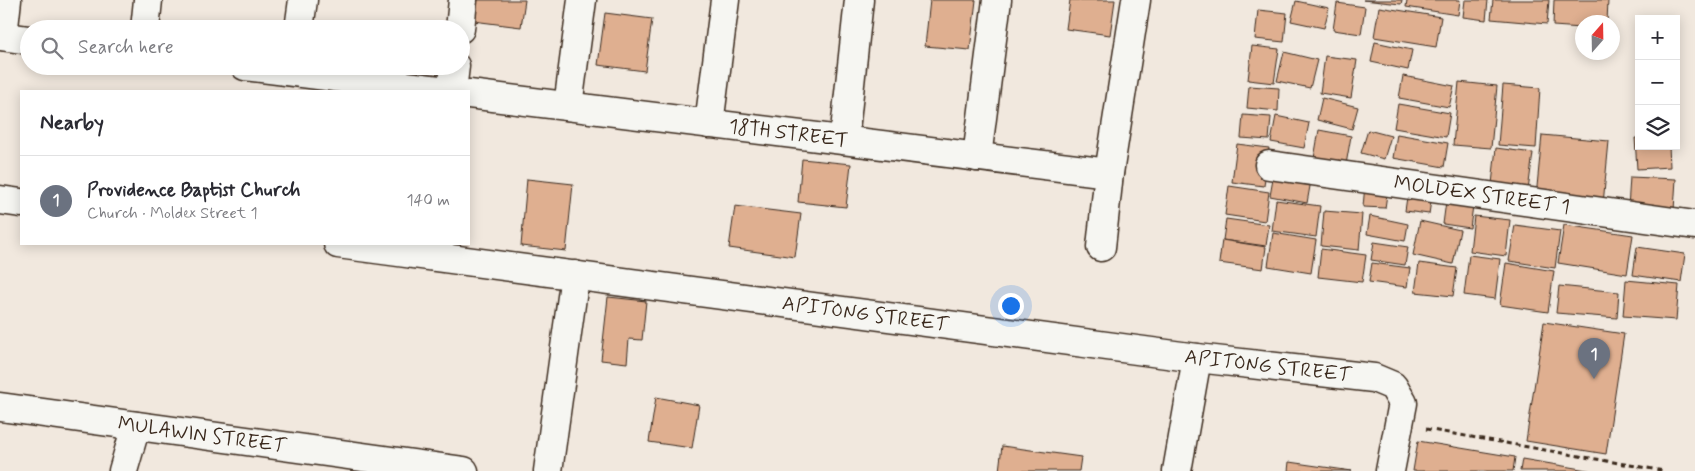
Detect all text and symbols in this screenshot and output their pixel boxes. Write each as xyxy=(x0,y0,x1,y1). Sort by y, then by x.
north arrow xyxy=(1575,15,1620,60)
map controls xyxy=(1635,15,1680,150)
button: + xyxy=(1635,15,1680,60)
search box xyxy=(20,20,470,75)
icon: search xyxy=(38,34,66,62)
text: Search here xyxy=(78,35,174,60)
button: − xyxy=(1635,60,1680,105)
button: layers xyxy=(1635,105,1680,150)
text: Nearby xyxy=(40,109,104,137)
street label: 18TH STREET xyxy=(727,113,850,154)
street label: MOLDEX STREET 1 xyxy=(1392,169,1572,221)
text: Providence Baptist Church xyxy=(87,178,300,203)
text: 1 xyxy=(52,190,60,211)
text: 140 m xyxy=(406,190,450,211)
text: Church · Moldex Street 1 xyxy=(87,203,258,224)
street label: APITONG STREET xyxy=(781,290,952,339)
your location xyxy=(998,293,1024,319)
pin: 1 xyxy=(1578,338,1610,379)
street label: APITONG STREET xyxy=(1183,343,1354,389)
street label: MULAWIN STREET xyxy=(116,410,289,460)

